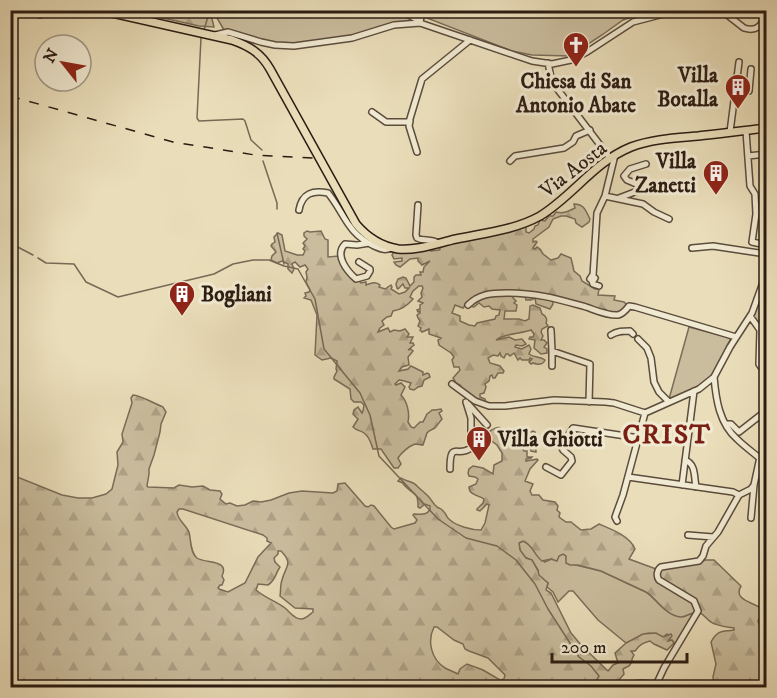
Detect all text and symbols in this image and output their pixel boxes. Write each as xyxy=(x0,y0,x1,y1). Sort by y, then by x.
church icon: Chiesa di San Antonio Abate xyxy=(561,30,591,68)
north arrow xyxy=(33,33,93,93)
text: N xyxy=(39,45,63,67)
place label: Villa Botalla xyxy=(657,63,719,113)
place label: Chiesa di San Antonio Abate xyxy=(515,69,636,119)
building icon: Villa Botalla xyxy=(723,72,753,110)
street label: Via Aosta xyxy=(534,135,612,205)
place label: Villa Zanetti xyxy=(635,149,697,199)
building icon: Villa Zanetti xyxy=(701,158,731,196)
building icon: Bogliani xyxy=(167,279,197,317)
place label: Bogliani xyxy=(201,282,272,308)
district label: CRIST xyxy=(622,418,712,452)
building icon: Villa Ghiotti xyxy=(464,424,494,462)
place label: Villa Ghiotti xyxy=(497,427,603,453)
scale bar xyxy=(552,626,687,664)
text: 200 m xyxy=(561,637,607,659)

